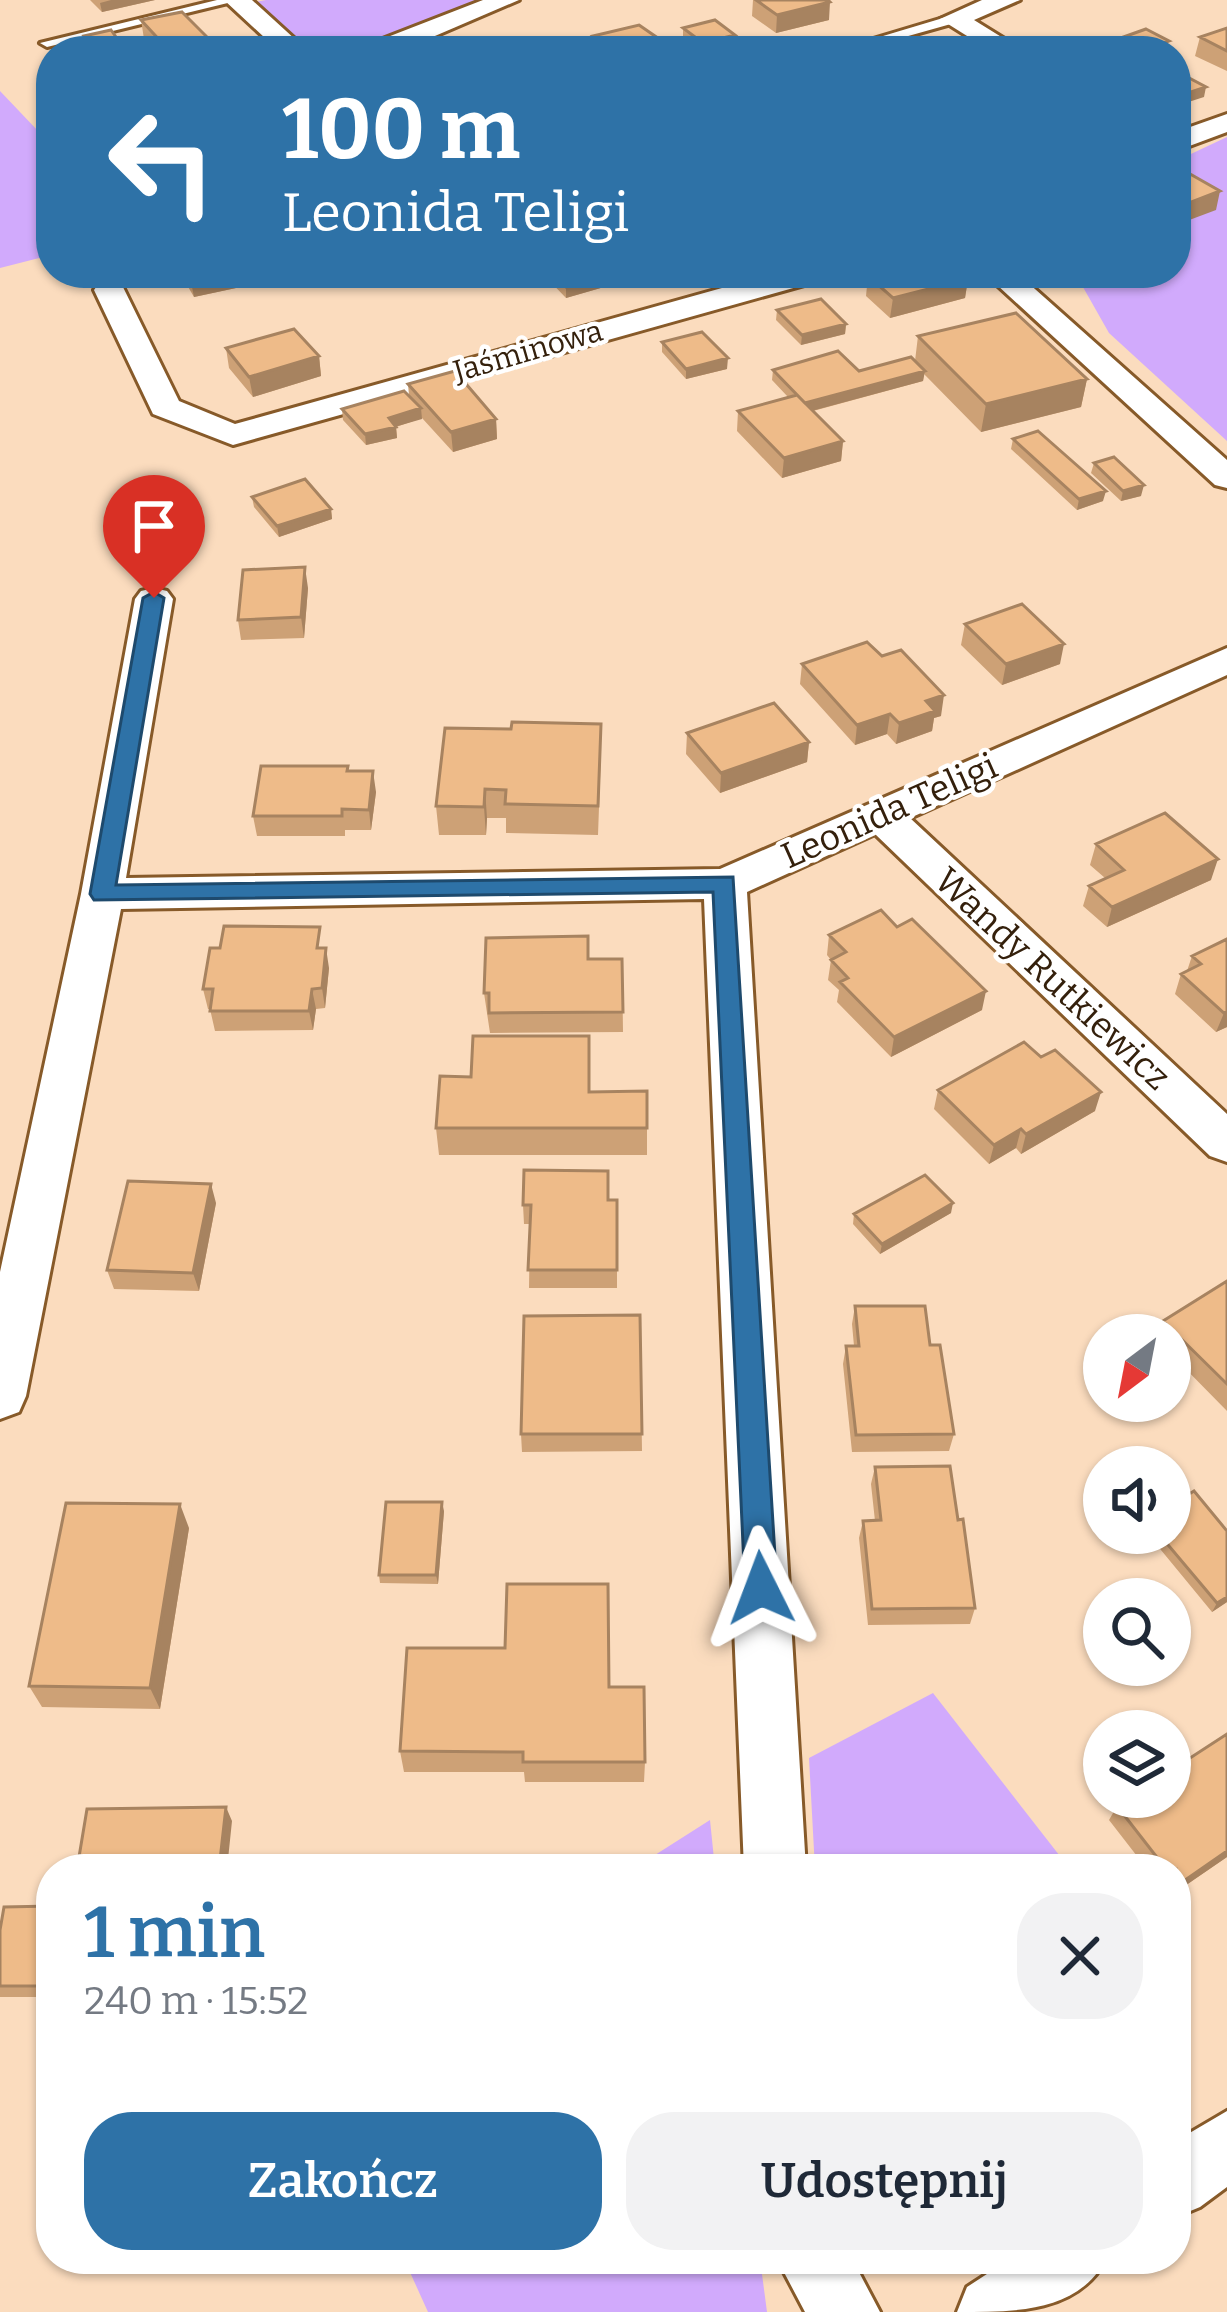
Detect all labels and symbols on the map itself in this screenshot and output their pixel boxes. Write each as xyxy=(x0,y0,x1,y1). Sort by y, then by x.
street label: Jaśminowa xyxy=(448,313,607,390)
pin xyxy=(103,475,205,598)
street label: Leonida Teligi xyxy=(775,744,1004,878)
street label: Wandy Rutkiewicz xyxy=(925,858,1179,1099)
north arrow xyxy=(1083,1314,1191,1422)
position arrow xyxy=(698,1525,824,1651)

